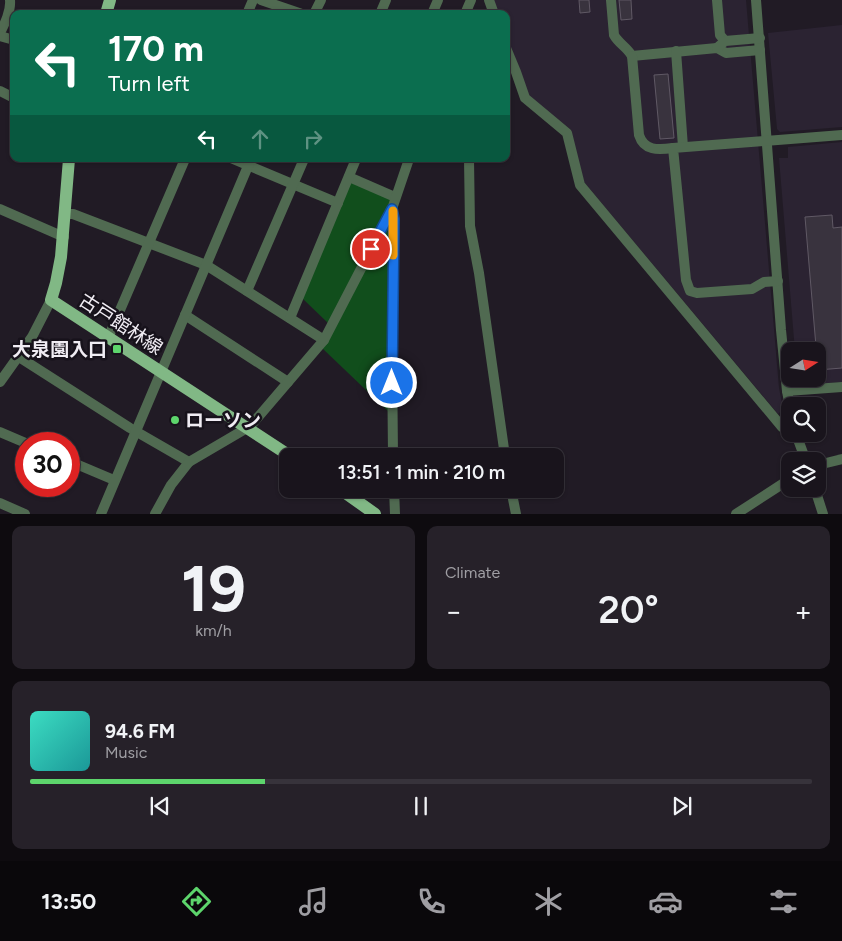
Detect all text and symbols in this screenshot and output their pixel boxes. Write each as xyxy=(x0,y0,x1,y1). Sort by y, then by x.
text: 170 m xyxy=(108,28,204,70)
icon: left xyxy=(25,30,90,95)
text: Turn left xyxy=(108,70,190,97)
icon: left xyxy=(193,125,221,153)
icon: ahead xyxy=(246,125,274,153)
icon: right xyxy=(299,125,327,153)
pin xyxy=(350,228,392,270)
icon: arrive xyxy=(357,235,385,263)
street label: 古戸館林線 xyxy=(75,288,167,360)
place label: 大泉園入口 xyxy=(12,338,107,361)
north arrow xyxy=(781,342,826,388)
map controls xyxy=(781,342,826,497)
marker: 大泉園入口 xyxy=(111,343,123,355)
position arrow xyxy=(365,356,417,408)
button: search xyxy=(781,397,826,442)
place label: ローソン xyxy=(185,409,261,432)
marker: ローソン xyxy=(169,414,181,426)
speed limit sign: 30 xyxy=(15,432,80,497)
button: layers xyxy=(781,452,826,497)
text: 13:51 · 1 min · 210 m xyxy=(338,461,505,484)
text: 19 xyxy=(181,549,246,627)
text: Climate xyxy=(445,563,500,582)
text: 20° xyxy=(598,587,659,633)
text: − xyxy=(445,594,462,628)
text: + xyxy=(795,594,812,628)
text: km/h xyxy=(195,621,232,640)
text: 94.6 FM xyxy=(105,720,175,743)
text: Music xyxy=(105,743,147,762)
icon: previous xyxy=(146,792,174,820)
icon: pause xyxy=(407,792,435,820)
icon: next xyxy=(668,792,696,820)
icon: directions xyxy=(179,884,214,919)
icon: music xyxy=(296,884,331,919)
icon: phone xyxy=(414,884,449,919)
icon: climate xyxy=(531,884,566,919)
icon: car xyxy=(648,884,683,919)
icon: filters xyxy=(766,884,801,919)
text: 13:50 xyxy=(41,888,96,915)

